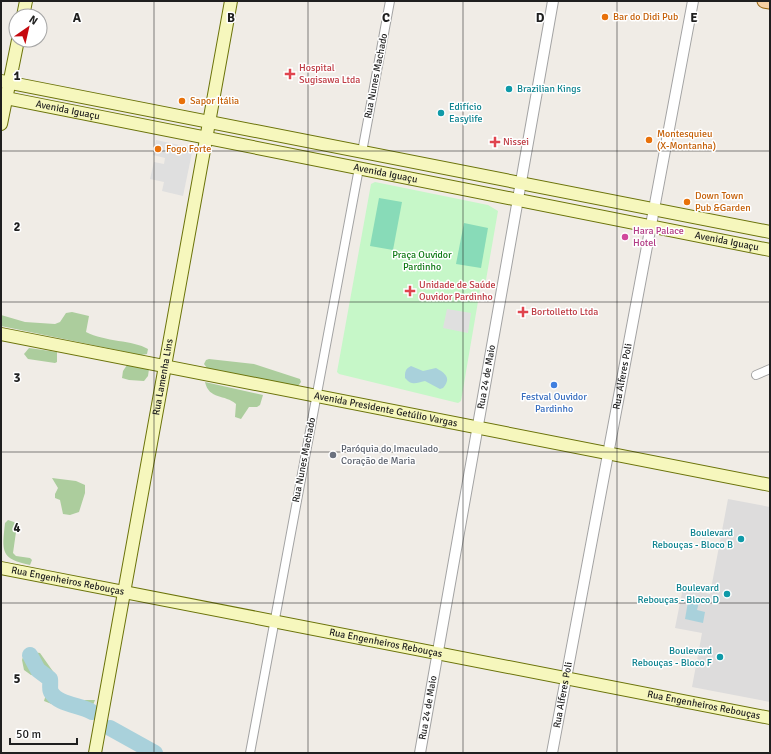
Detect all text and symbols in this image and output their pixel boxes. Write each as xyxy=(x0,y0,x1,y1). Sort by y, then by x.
north arrow xyxy=(8,8,48,48)
text: A xyxy=(73,10,82,26)
text: B xyxy=(227,10,235,26)
text: C xyxy=(382,10,390,26)
text: D xyxy=(536,10,545,26)
text: E xyxy=(690,10,698,26)
place label: Bar do Didi Pub xyxy=(613,11,678,23)
marker: Bar do Didi Pub xyxy=(600,12,610,22)
text: N xyxy=(27,13,40,28)
street label: Rua Nunes Machado xyxy=(362,32,390,120)
place label: Hospital Sugisawa Ltda xyxy=(299,62,360,86)
text: 1 xyxy=(13,68,21,84)
marker: Hospital Sugisawa Ltda xyxy=(284,68,296,80)
place label: Brazilian Kings xyxy=(517,83,581,95)
marker: Brazilian Kings xyxy=(504,84,514,94)
place label: Sapor Itália xyxy=(190,95,239,107)
marker: Sapor Itália xyxy=(177,96,187,106)
street label: Avenida Iguaçu xyxy=(35,98,101,123)
place label: Edifício Easylife xyxy=(449,101,483,125)
marker: Edifício Easylife xyxy=(436,108,446,118)
place label: Montesquieu (X-Montanha) xyxy=(657,128,716,152)
marker: Montesquieu (X-Montanha) xyxy=(644,135,654,145)
place label: Nissei xyxy=(503,136,529,148)
marker: Nissei xyxy=(490,137,500,147)
place label: Fogo Forte xyxy=(166,143,211,155)
marker: Fogo Forte xyxy=(153,144,163,154)
street label: Avenida Iguaçu xyxy=(352,161,419,186)
place label: Down Town Pub &Garden xyxy=(695,190,751,214)
marker: Down Town Pub &Garden xyxy=(682,197,692,207)
text: 2 xyxy=(13,219,21,235)
place label: Hara Palace Hotel xyxy=(633,225,684,249)
street label: Avenida Iguaçu xyxy=(694,229,760,254)
marker: Hara Palace Hotel xyxy=(620,232,630,242)
park label: Praça Ouvidor Pardinho xyxy=(392,249,452,273)
place label: Unidade de Saúde Ouvidor Pardinho xyxy=(419,279,496,303)
marker: Unidade de Saúde Ouvidor Pardinho xyxy=(404,285,416,297)
place label: Bortolletto Ltda xyxy=(531,306,598,318)
marker: Bortolletto Ltda xyxy=(518,307,528,317)
street label: Rua Lamenha Lins xyxy=(150,337,176,416)
street label: Rua Alferes Poli xyxy=(611,342,635,411)
street label: Rua 24 de Maio xyxy=(475,344,498,410)
text: 3 xyxy=(13,370,21,386)
marker: Festval Ouvidor Pardinho xyxy=(549,380,559,390)
street label: Avenida Presidente Getúlio Vargas xyxy=(313,390,459,430)
place label: Festval Ouvidor Pardinho xyxy=(521,391,587,415)
street label: Rua Nunes Machado xyxy=(290,416,318,504)
place label: Paróquia do Imaculado Coração de Maria xyxy=(341,443,438,467)
marker: Paróquia do Imaculado Coração de Maria xyxy=(328,450,338,460)
text: 4 xyxy=(13,520,21,536)
place label: Boulevard Rebouças - Bloco B xyxy=(652,527,733,551)
marker: Boulevard Rebouças - Bloco B xyxy=(736,534,746,544)
street label: Rua Engenheiros Rebouças xyxy=(10,564,126,598)
place label: Boulevard Rebouças - Bloco D xyxy=(638,582,719,606)
marker: Boulevard Rebouças - Bloco D xyxy=(722,589,732,599)
street label: Rua Engenheiros Rebouças xyxy=(328,626,444,660)
place label: Boulevard Rebouças - Bloco F xyxy=(632,645,712,669)
marker: Boulevard Rebouças - Bloco F xyxy=(715,652,725,662)
street label: Rua Alferes Poli xyxy=(551,661,575,729)
text: 5 xyxy=(13,671,21,687)
street label: Rua 24 de Maio xyxy=(416,675,440,741)
street label: Rua Engenheiros Rebouças xyxy=(646,688,762,722)
scale bar xyxy=(10,720,77,746)
text: 50 m xyxy=(16,727,41,742)

